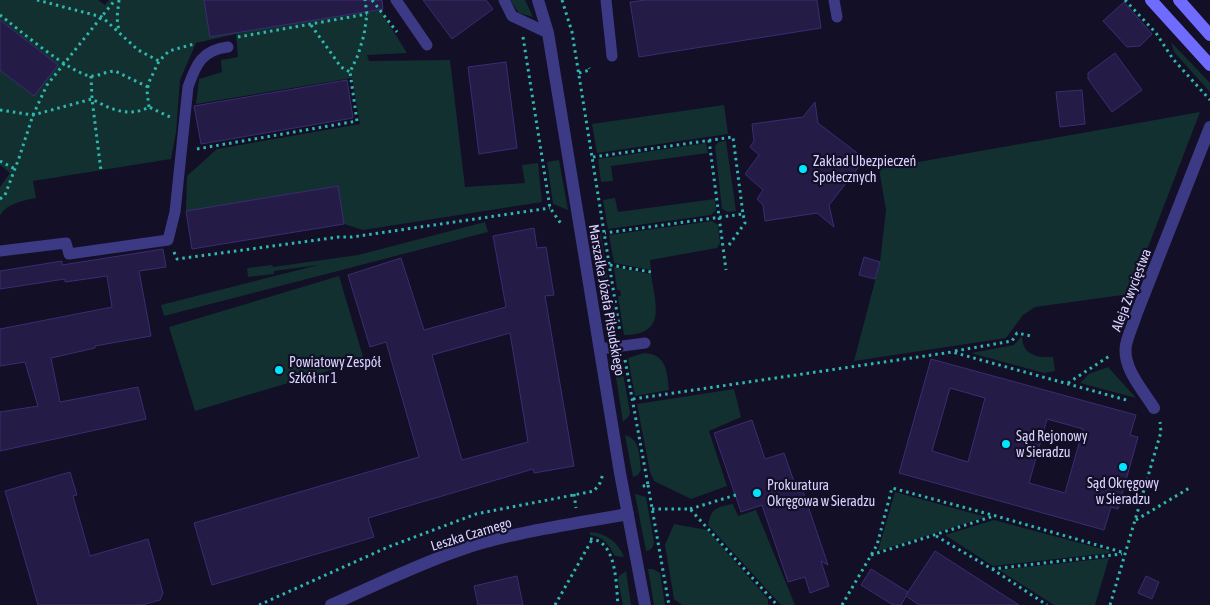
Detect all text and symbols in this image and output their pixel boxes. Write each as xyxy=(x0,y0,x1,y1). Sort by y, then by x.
place label: Zakład Ubezpieczeń Społecznych xyxy=(813,153,916,185)
marker: Zakład Ubezpieczeń Społecznych xyxy=(797,163,809,175)
street label: Marszałka Józefa Piłsudskiego xyxy=(586,223,628,377)
street label: Aleja Zwycięstwa xyxy=(1108,246,1154,334)
place label: Powiatowy Zespół Szkół nr 1 xyxy=(289,354,381,386)
marker: Powiatowy Zespół Szkół nr 1 xyxy=(273,364,285,376)
place label: Sąd Rejonowy w Sieradzu xyxy=(1016,428,1088,460)
marker: Sąd Rejonowy w Sieradzu xyxy=(1000,438,1012,450)
marker: Sąd Okręgowy w Sieradzu xyxy=(1117,461,1129,473)
place label: Sąd Okręgowy w Sieradzu xyxy=(1087,475,1159,507)
place label: Prokuratura Okręgowa w Sieradzu xyxy=(767,477,875,509)
marker: Prokuratura Okręgowa w Sieradzu xyxy=(751,487,763,499)
street label: Leszka Czarnego xyxy=(429,514,513,554)

